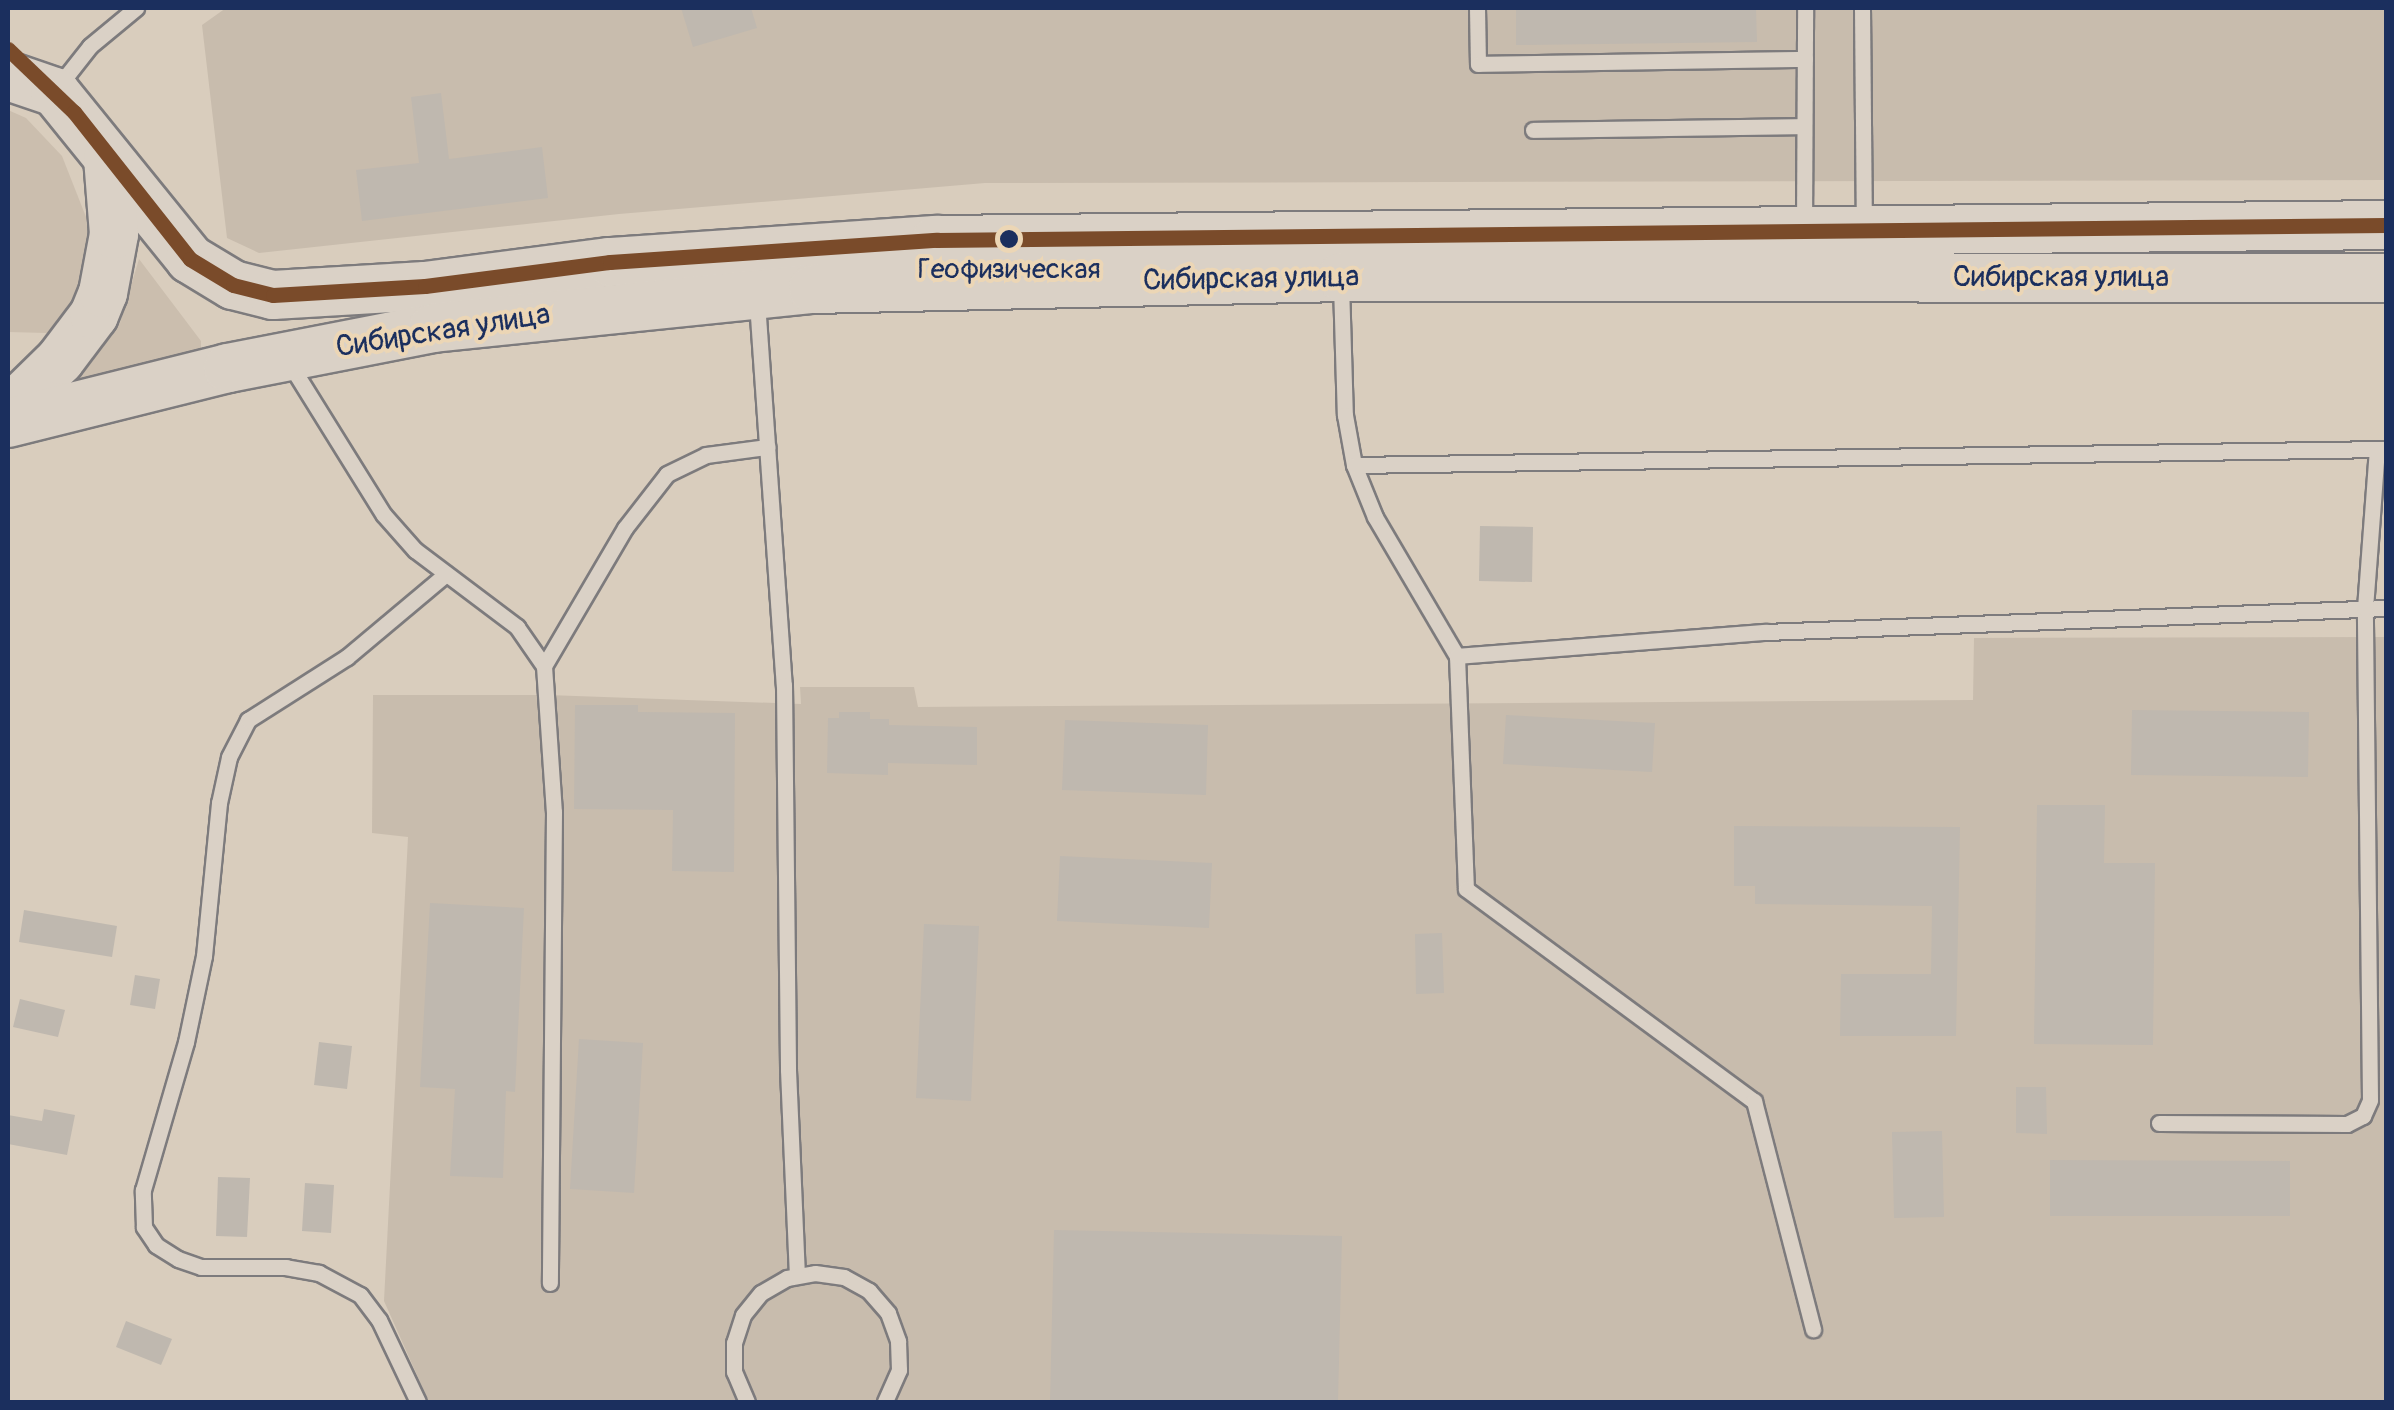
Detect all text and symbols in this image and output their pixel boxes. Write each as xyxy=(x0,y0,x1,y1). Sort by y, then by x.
marker: Геофизическая xyxy=(999,229,1019,249)
place label: Геофизическая xyxy=(917,253,1101,287)
street label: Сибирская улица xyxy=(1142,259,1360,299)
street label: Сибирская улица xyxy=(1953,259,2169,295)
street label: Сибирская улица xyxy=(333,296,553,366)

